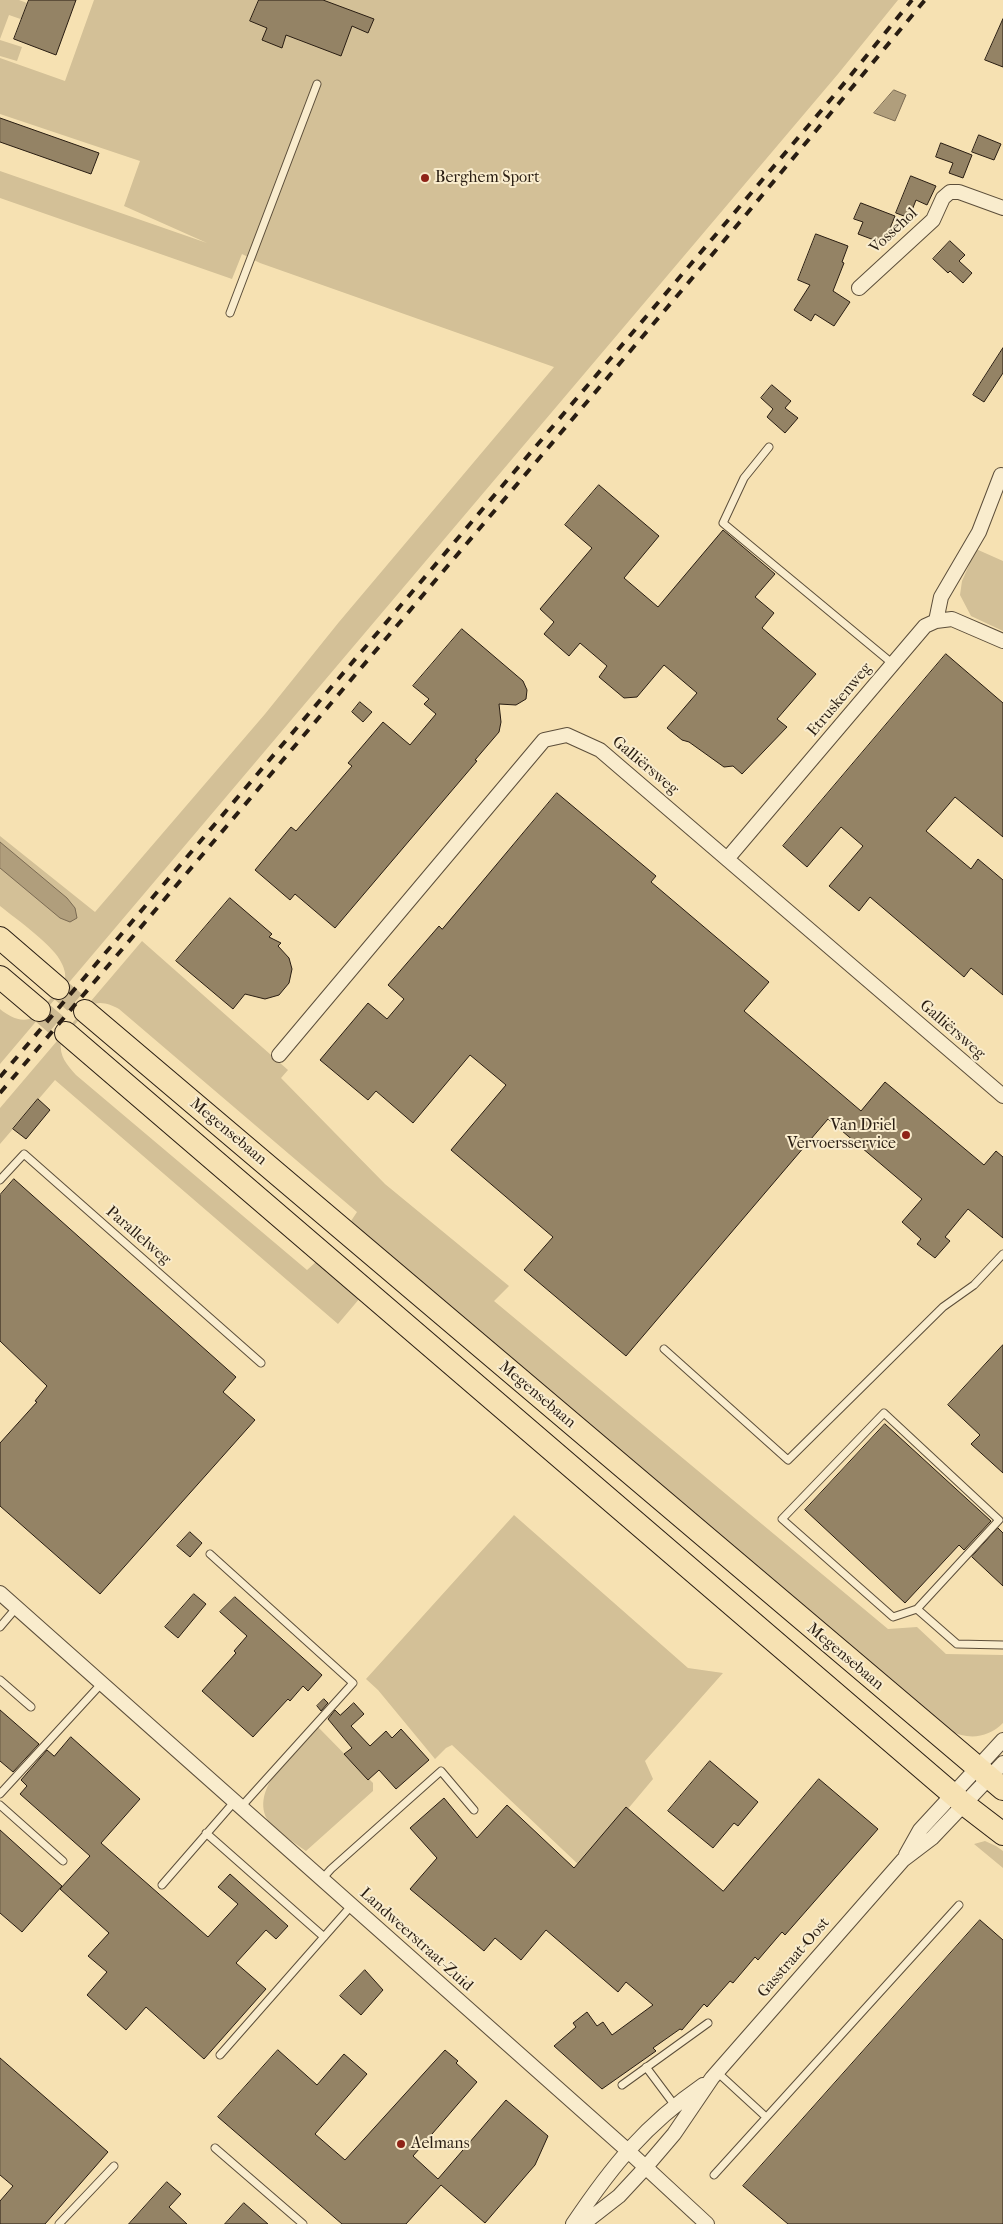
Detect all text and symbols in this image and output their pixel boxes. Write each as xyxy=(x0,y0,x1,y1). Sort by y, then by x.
place label: Berghem Sport xyxy=(435,168,540,188)
marker: Berghem Sport xyxy=(419,172,431,184)
street label: Vossehol xyxy=(866,204,922,258)
street label: Etruskenweg xyxy=(804,659,876,741)
street label: Galliërsweg xyxy=(608,733,682,799)
street label: Galliërsweg xyxy=(915,996,989,1064)
street label: Megensebaan xyxy=(186,1094,270,1170)
place label: Van Driel Vervoersservice xyxy=(787,1116,896,1154)
marker: Van Driel Vervoersservice xyxy=(900,1129,912,1141)
street label: Parallelweg xyxy=(102,1203,174,1269)
street label: Megensebaan xyxy=(495,1357,579,1433)
street label: Megensebaan xyxy=(803,1619,887,1695)
street label: Landweerstraat-Zuid xyxy=(356,1884,476,1996)
street label: Gasstraat-Oost xyxy=(754,1914,834,2002)
place label: Aelmans xyxy=(411,2134,470,2154)
marker: Aelmans xyxy=(395,2138,407,2150)

